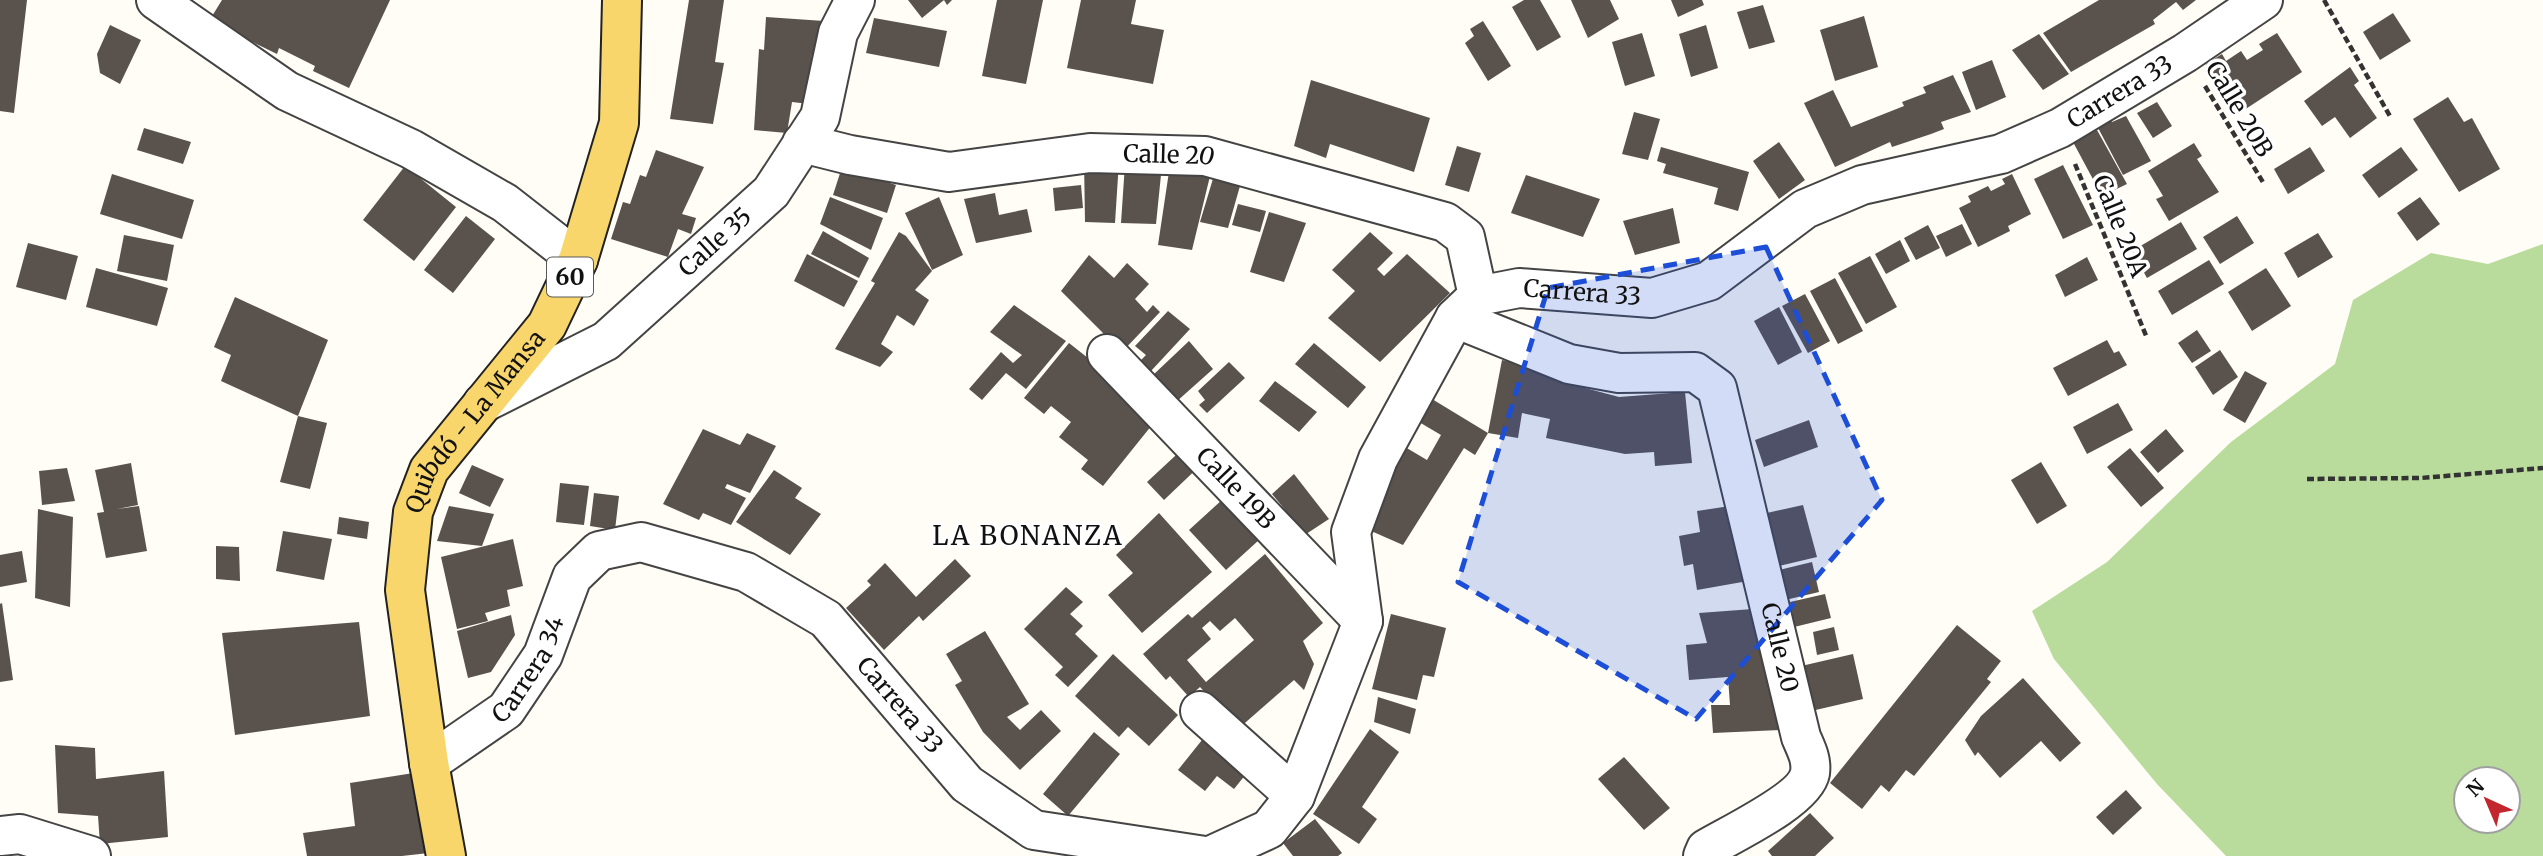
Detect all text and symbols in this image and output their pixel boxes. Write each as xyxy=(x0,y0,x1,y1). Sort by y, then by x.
street label: Carrera 33 xyxy=(2061,48,2178,135)
street label: Calle 20B xyxy=(2199,55,2280,162)
street label: Calle 20 xyxy=(1123,138,1218,173)
street label: Calle 20A xyxy=(2086,170,2155,282)
street label: Calle 35 xyxy=(672,201,758,283)
road number: 60 xyxy=(547,258,593,296)
street label: Carrera 33 xyxy=(1522,272,1642,312)
street label: Quibdó - La Mansa xyxy=(398,323,552,517)
street label: Calle 19B xyxy=(1190,440,1282,535)
district label: LA BONANZA xyxy=(932,519,1124,552)
street label: Calle 20 xyxy=(1754,600,1806,696)
street label: Carrera 34 xyxy=(486,612,571,730)
street label: Carrera 33 xyxy=(850,650,950,760)
north arrow xyxy=(2452,765,2522,835)
text: N xyxy=(2461,774,2489,802)

